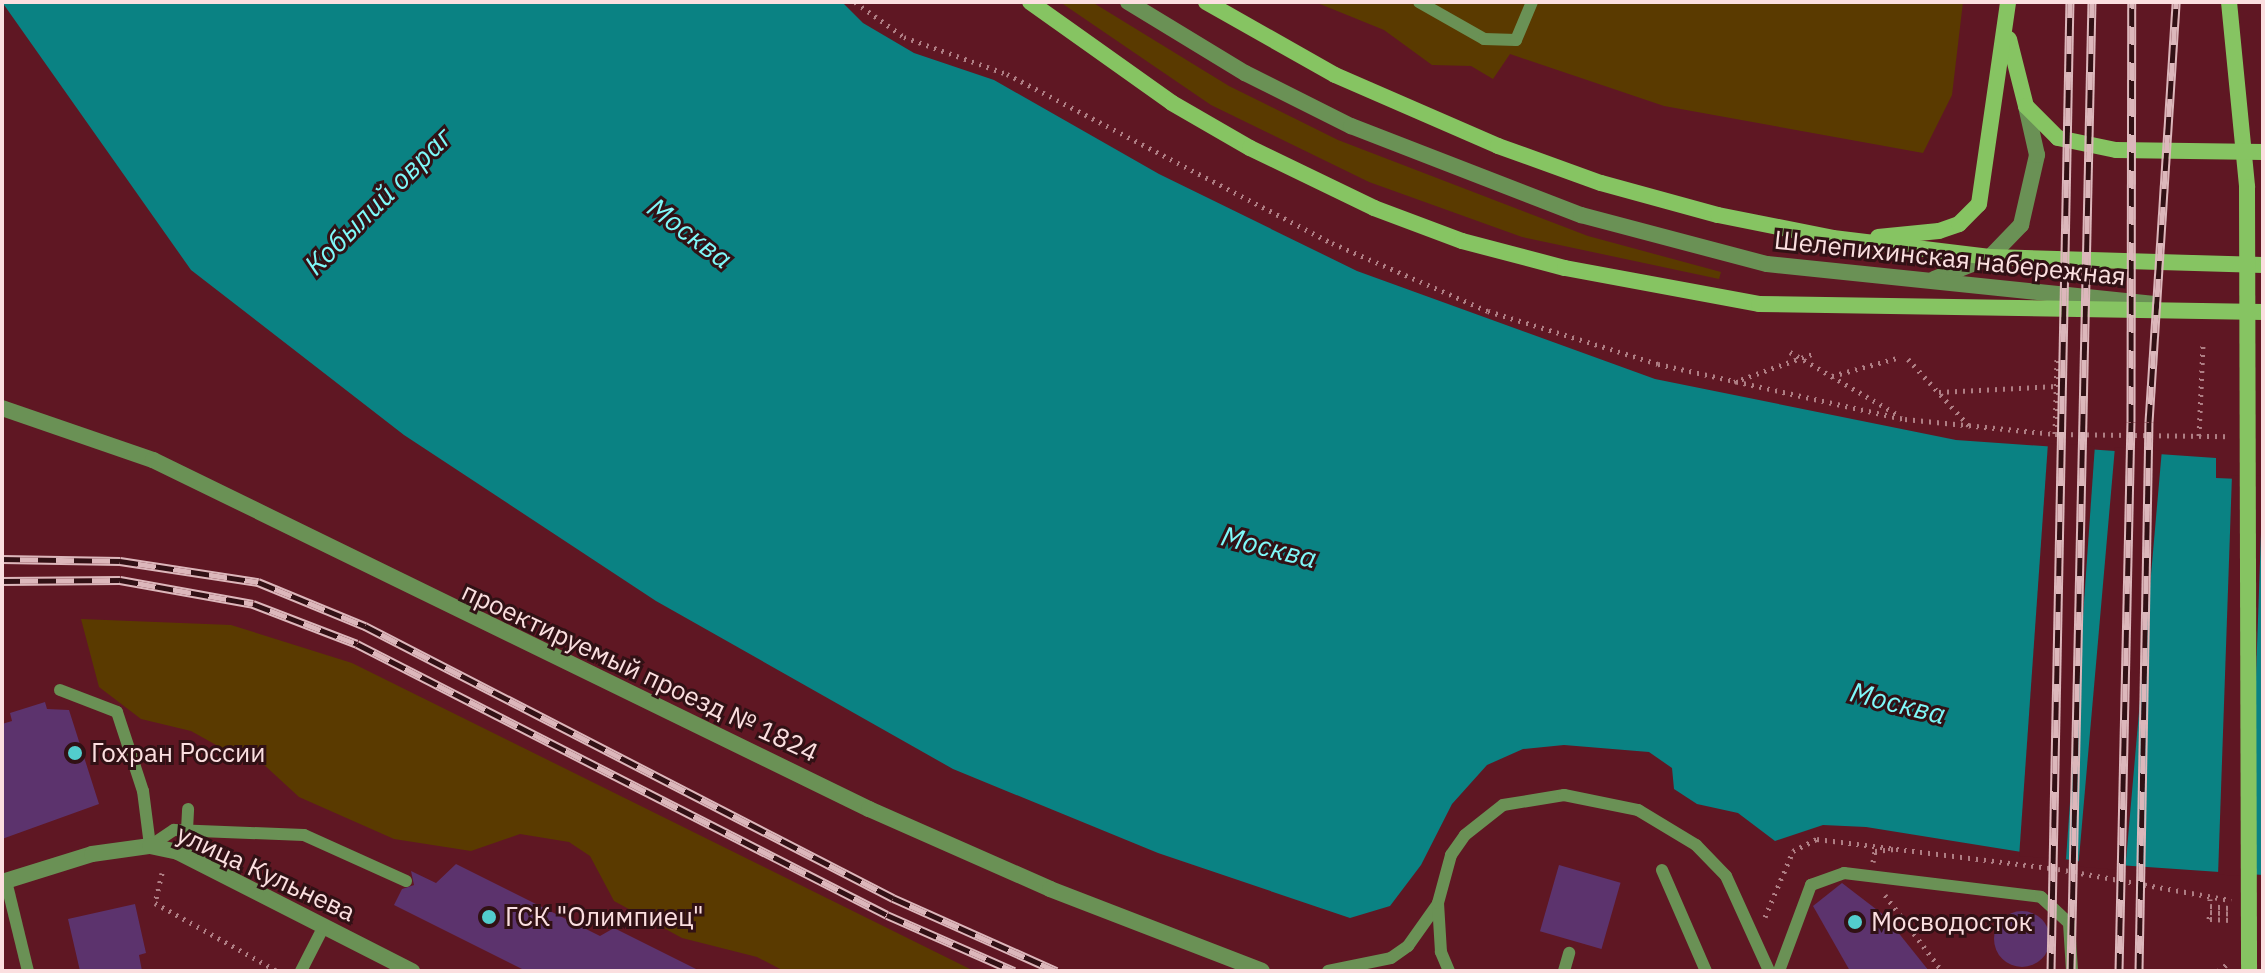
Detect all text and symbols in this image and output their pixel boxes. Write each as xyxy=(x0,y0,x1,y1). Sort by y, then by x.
water label: Кобылий овраг xyxy=(297,120,459,282)
water label: Москва xyxy=(641,190,739,276)
street label: Шелепихинская набережная xyxy=(1773,224,2127,292)
water label: Москва xyxy=(1218,519,1320,575)
street label: проектируемый проезд № 1824 xyxy=(457,576,823,768)
water label: Москва xyxy=(1847,675,1949,731)
place label: Гохран России xyxy=(91,737,266,769)
marker: Гохран России xyxy=(66,744,84,762)
street label: улица Кульнева xyxy=(172,818,360,928)
place label: ГСК "Олимпиец" xyxy=(505,901,704,933)
place label: Мосводосток xyxy=(1871,906,2033,938)
marker: ГСК "Олимпиец" xyxy=(480,908,498,926)
marker: Мосводосток xyxy=(1846,913,1864,931)

